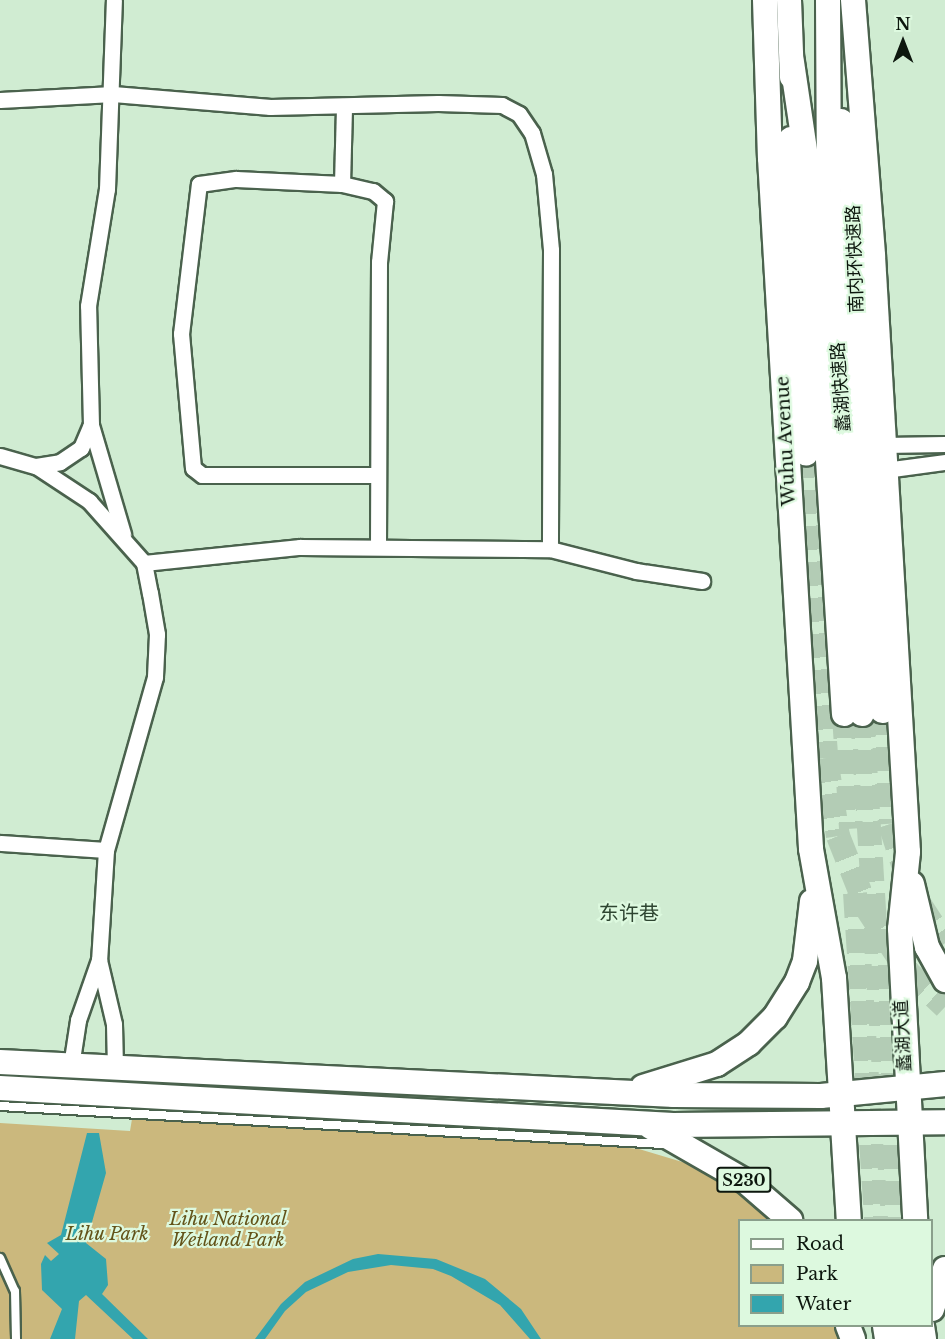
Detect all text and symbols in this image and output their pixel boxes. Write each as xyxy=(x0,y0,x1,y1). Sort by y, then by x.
north arrow xyxy=(873,12,933,72)
text: N xyxy=(895,14,911,34)
street label: 南内环快速路 xyxy=(842,205,868,313)
street label: 蠡湖快速路 xyxy=(827,341,855,433)
street label: Wuhu Avenue xyxy=(772,375,800,507)
district label: 东许巷 xyxy=(599,901,659,925)
street label: 蠡湖大道 xyxy=(890,999,916,1073)
road number: S230 xyxy=(716,1167,772,1193)
park label: Lihu National Wetland Park xyxy=(169,1209,287,1252)
legend xyxy=(738,1219,933,1327)
park label: Lihu Park xyxy=(65,1223,149,1245)
text: Road xyxy=(796,1233,844,1255)
text: Park xyxy=(796,1263,838,1285)
text: Water xyxy=(796,1293,851,1315)

